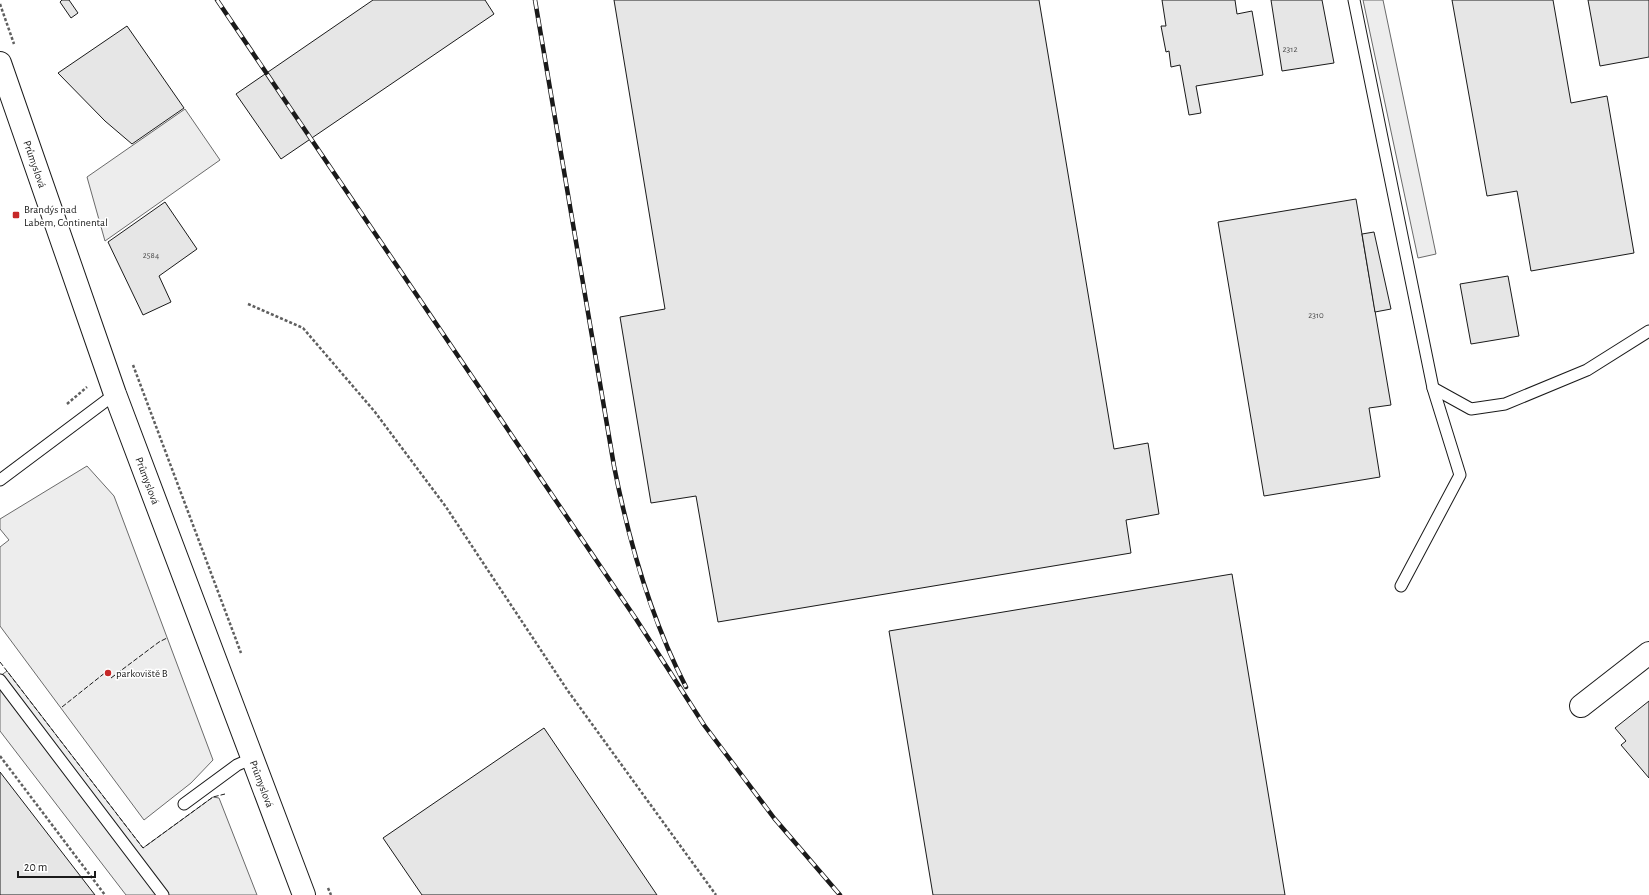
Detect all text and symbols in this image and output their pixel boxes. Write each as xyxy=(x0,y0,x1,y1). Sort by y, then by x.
house number: 2312 xyxy=(1283,45,1298,54)
street label: Průmyslová xyxy=(21,139,48,189)
place label: Brandýs nad Labem, Continental xyxy=(24,204,108,228)
marker: Brandýs nad Labem, Continental xyxy=(11,210,21,220)
house number: 2584 xyxy=(143,251,160,260)
house number: 2310 xyxy=(1308,311,1324,320)
street label: Průmyslová xyxy=(133,456,161,506)
marker: parkoviště B xyxy=(103,668,113,678)
place label: parkoviště B xyxy=(116,668,168,679)
street label: Průmyslová xyxy=(248,759,275,809)
scale bar xyxy=(18,853,95,879)
text: 20 m xyxy=(24,861,47,873)

